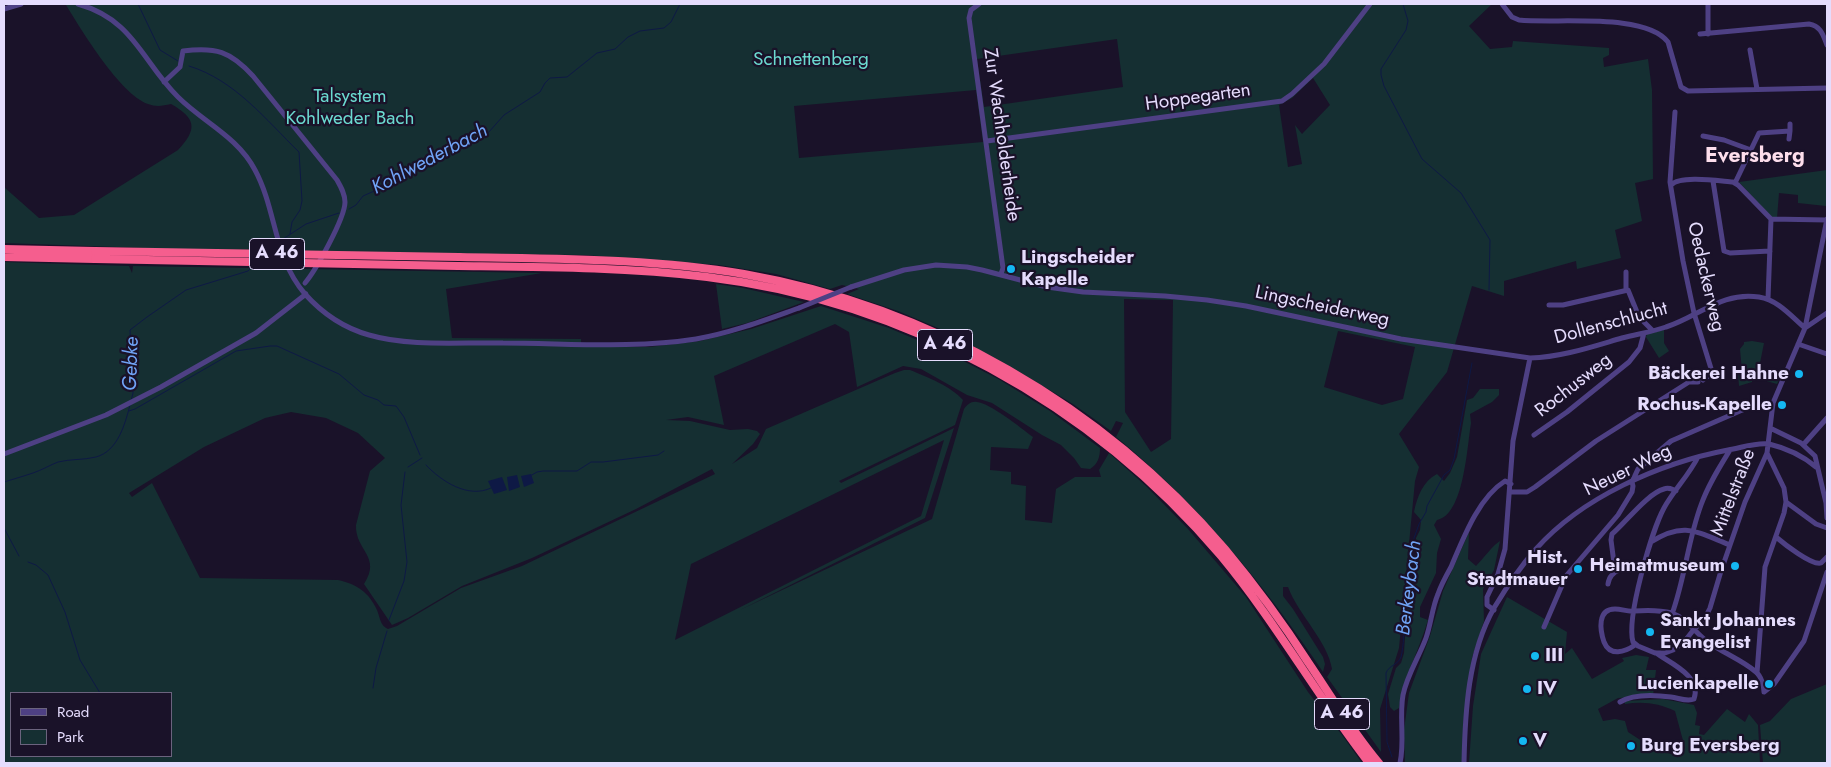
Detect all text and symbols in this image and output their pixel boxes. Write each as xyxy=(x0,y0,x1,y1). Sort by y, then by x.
street label: Zur Wachholderheide xyxy=(978,47,1024,223)
park label: Schnettenberg xyxy=(753,49,869,71)
street label: Hoppegarten xyxy=(1144,79,1252,117)
park label: Talsystem Kohlweder Bach xyxy=(286,86,414,130)
water label: Kohlwederbach xyxy=(368,119,492,201)
district label: Eversberg xyxy=(1705,144,1805,170)
street label: Oedackerweg xyxy=(1681,220,1729,334)
road number: A 46 xyxy=(250,238,304,270)
place label: Lingscheider Kapelle xyxy=(1021,247,1134,291)
marker: Lingscheider Kapelle xyxy=(1005,263,1017,275)
street label: Lingscheiderweg xyxy=(1253,282,1391,332)
street label: Dollenschlucht xyxy=(1552,298,1670,350)
road number: A 46 xyxy=(918,330,972,360)
water label: Gebke xyxy=(119,336,145,392)
street label: Rochusweg xyxy=(1531,349,1617,423)
place label: Bäckerei Hahne xyxy=(1648,363,1789,385)
marker: Bäckerei Hahne xyxy=(1793,368,1805,380)
place label: Rochus-Kapelle xyxy=(1637,394,1772,416)
marker: Rochus-Kapelle xyxy=(1776,399,1788,411)
street label: Neuer Weg xyxy=(1581,440,1675,502)
street label: Mittelstraße xyxy=(1707,446,1761,540)
water label: Berkeybach xyxy=(1392,539,1428,637)
place label: Hist. Stadtmauer xyxy=(1467,547,1568,591)
place label: Heimatmuseum xyxy=(1590,555,1725,577)
marker: Heimatmuseum xyxy=(1729,560,1741,572)
marker: Hist. Stadtmauer xyxy=(1572,563,1584,575)
place label: Sankt Johannes Evangelist xyxy=(1660,610,1796,654)
marker: Sankt Johannes Evangelist xyxy=(1644,626,1656,638)
place label: III xyxy=(1545,645,1563,667)
marker: III xyxy=(1529,650,1541,662)
place label: Lucienkapelle xyxy=(1637,673,1759,695)
place label: IV xyxy=(1537,678,1557,700)
marker: Lucienkapelle xyxy=(1763,678,1775,690)
marker: IV xyxy=(1521,683,1533,695)
legend xyxy=(10,692,172,757)
road number: A 46 xyxy=(1314,699,1370,730)
text: Road xyxy=(57,701,89,723)
text: Park xyxy=(57,726,84,748)
place label: V xyxy=(1533,730,1547,752)
marker: V xyxy=(1517,735,1529,747)
place label: Burg Eversberg xyxy=(1641,735,1780,757)
marker: Burg Eversberg xyxy=(1625,740,1637,752)

